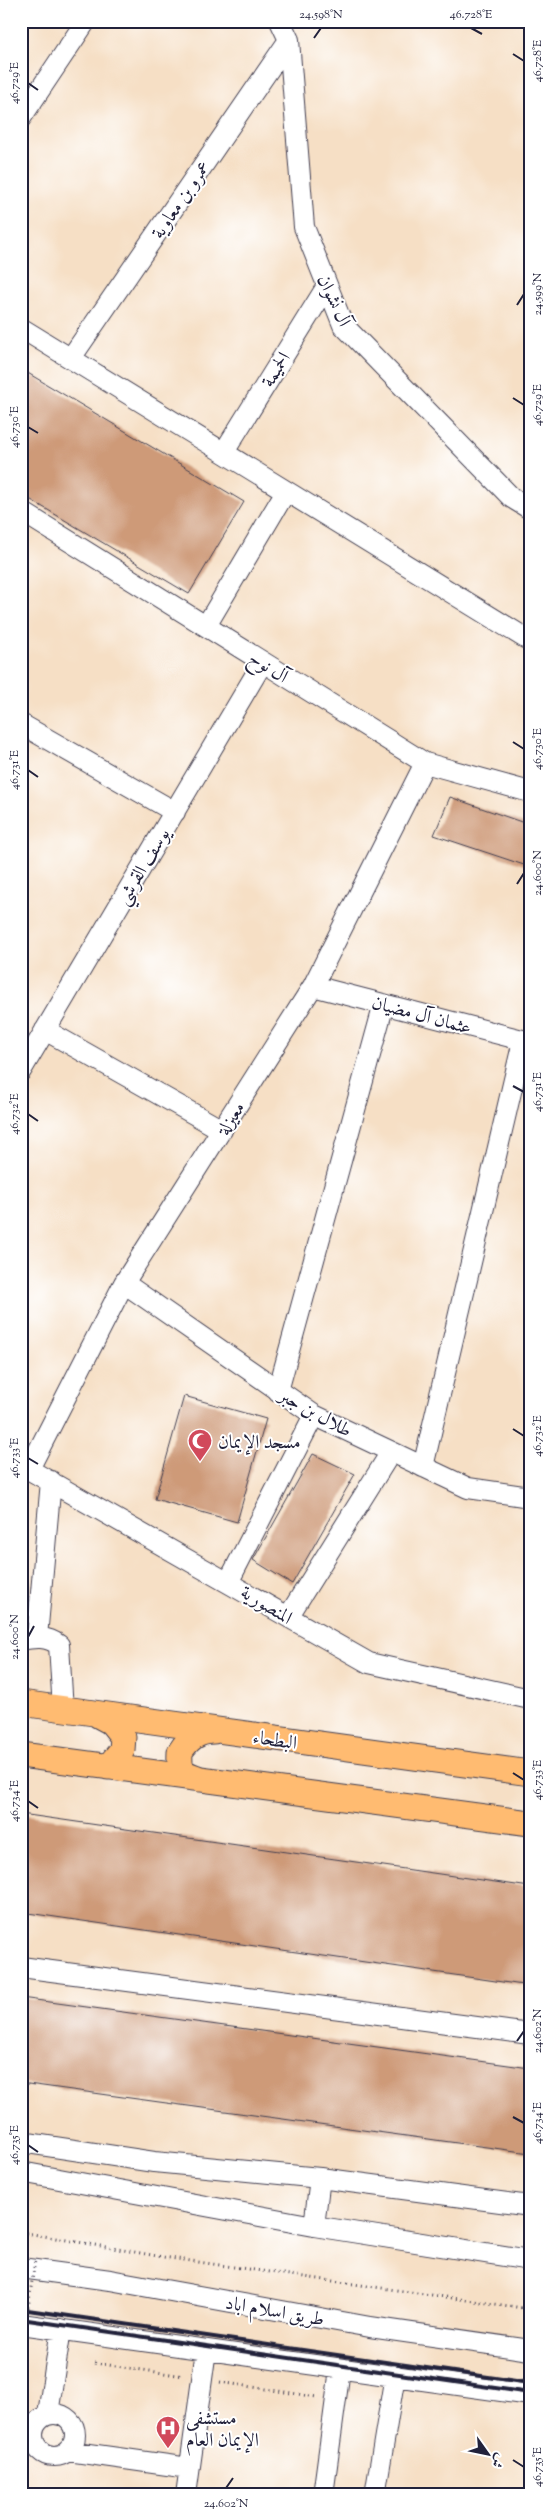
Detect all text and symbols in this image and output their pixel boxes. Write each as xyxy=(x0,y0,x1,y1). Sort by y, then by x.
text: 24.598°N xyxy=(299,6,343,24)
text: 46.728°E xyxy=(450,6,493,24)
text: 46.728°E xyxy=(529,39,547,82)
text: 46.729°E xyxy=(6,61,24,104)
street label: عمرو بن معاوية xyxy=(146,156,218,245)
street label: آل نشوان xyxy=(309,271,357,333)
text: 24.599°N xyxy=(529,272,547,315)
street label: الحميمة xyxy=(256,347,298,393)
text: 46.729°E xyxy=(529,383,547,426)
text: 46.730°E xyxy=(6,405,24,448)
street label: آل نوح xyxy=(242,645,294,693)
text: 46.730°E xyxy=(529,727,547,770)
text: 46.731°E xyxy=(6,749,24,790)
street label: يوسف القرشي xyxy=(111,822,180,912)
text: 24.600°N xyxy=(529,850,547,896)
street label: عثمان آل مضيان xyxy=(368,990,474,1043)
text: 46.731°E xyxy=(529,1071,547,1112)
text: 46.732°E xyxy=(6,1093,24,1135)
street label: معيزلة xyxy=(211,1097,253,1142)
street label: طلال بن جبر xyxy=(272,1382,356,1445)
text: 46.732°E xyxy=(529,1415,547,1457)
mosque icon: مسجد الإيمان xyxy=(187,1428,213,1462)
place label: مسجد الإيمان xyxy=(218,1430,301,1457)
text: 46.733°E xyxy=(6,1437,24,1478)
street label: المنصورية xyxy=(235,1580,297,1632)
text: 24.600°N xyxy=(6,1614,24,1660)
street label: البطحاء xyxy=(251,1725,298,1758)
text: 46.733°E xyxy=(529,1759,547,1800)
text: 46.734°E xyxy=(6,1779,24,1822)
text: 24.602°N xyxy=(529,2008,547,2053)
text: 46.734°E xyxy=(529,2101,547,2144)
text: 46.735°E xyxy=(6,2124,24,2165)
street label: طريق اسلام اباد xyxy=(223,2290,326,2335)
place label: مستشفى الإيمان العام xyxy=(186,2406,259,2456)
hospital icon: مستشفى الإيمان العام xyxy=(155,2415,181,2449)
north arrow xyxy=(464,2428,514,2478)
text: 46.735°E xyxy=(529,2446,547,2487)
text: ش xyxy=(485,2449,509,2471)
text: 24.602°N xyxy=(204,2495,249,2513)

